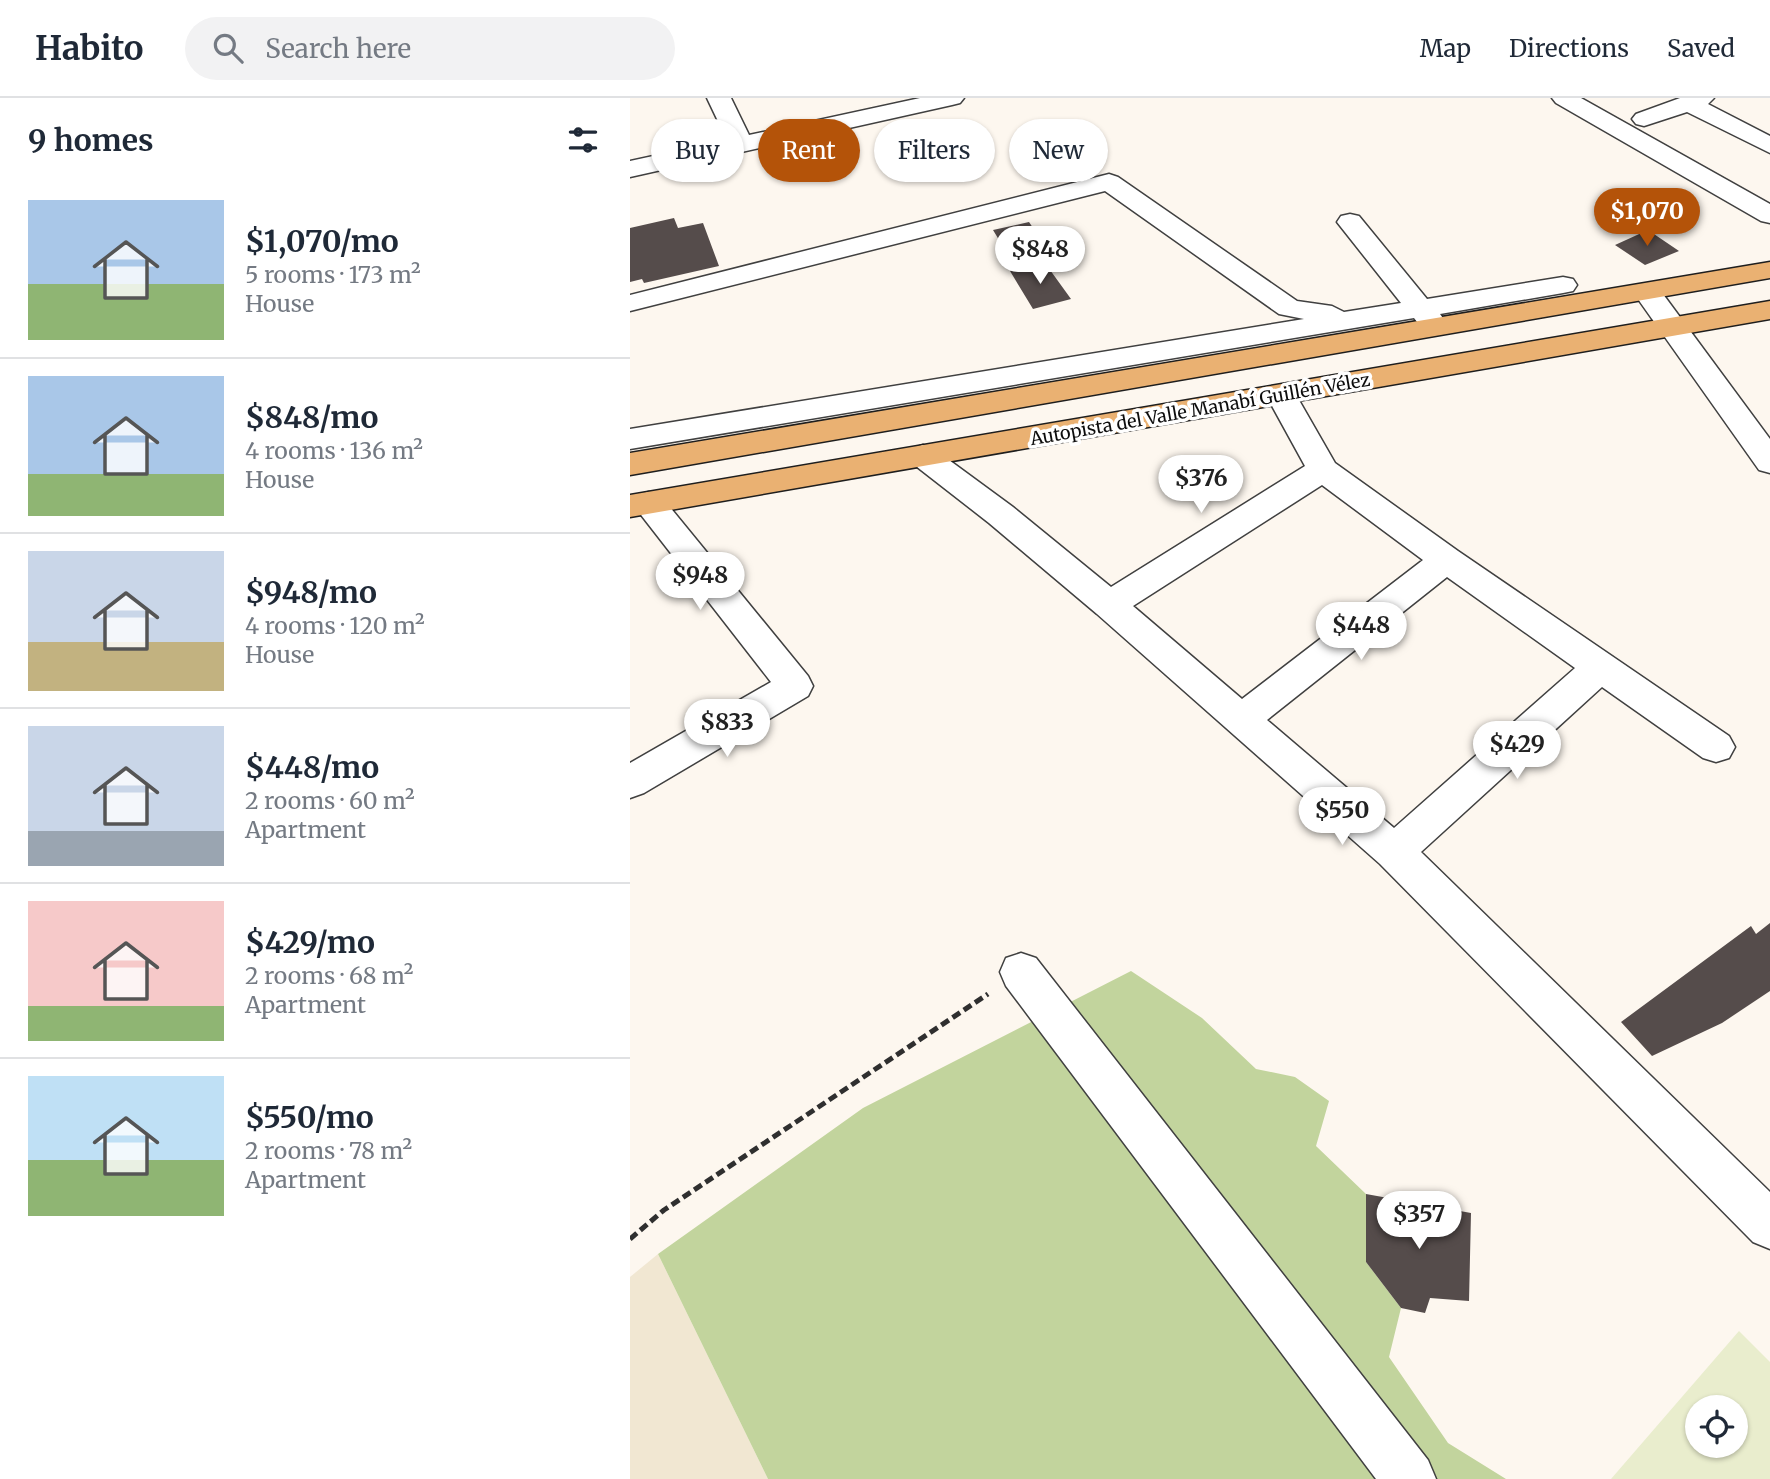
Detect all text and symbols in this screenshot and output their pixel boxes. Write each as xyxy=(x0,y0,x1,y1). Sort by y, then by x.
search box xyxy=(185,17,675,80)
text: Habito xyxy=(35,28,143,69)
icon: search xyxy=(209,29,247,67)
text: Search here xyxy=(265,32,411,65)
text: Map xyxy=(1420,33,1471,64)
text: Directions xyxy=(1509,33,1629,64)
text: Saved xyxy=(1667,33,1735,64)
chip: Buy xyxy=(651,119,744,182)
chip: Rent xyxy=(758,119,860,182)
chip: Filters xyxy=(874,119,995,182)
chip: New xyxy=(1009,119,1108,182)
text: 9 homes xyxy=(28,121,154,159)
icon: filters xyxy=(564,121,602,159)
pin: $1,070 xyxy=(1590,188,1704,248)
text: $1,070 xyxy=(1610,196,1684,225)
text: $1,070/mo xyxy=(245,222,399,260)
pin: $848 xyxy=(999,226,1081,286)
icon: home xyxy=(84,228,168,312)
text: $848 xyxy=(1011,234,1069,263)
text: 5 rooms · 173 m² xyxy=(245,260,421,289)
text: House xyxy=(245,289,314,318)
street label: Autopista del Valle Manabí Guillén Vélez xyxy=(1027,368,1372,450)
text: $848/mo xyxy=(245,398,378,436)
icon: home xyxy=(84,404,168,488)
text: 4 rooms · 136 m² xyxy=(245,436,423,465)
pin: $376 xyxy=(1160,456,1242,515)
text: $376 xyxy=(1174,463,1228,492)
text: House xyxy=(245,465,314,494)
pin: $948 xyxy=(659,552,741,612)
text: $948 xyxy=(672,560,728,589)
text: $948/mo xyxy=(245,573,377,611)
icon: home xyxy=(84,579,168,663)
pin: $448 xyxy=(1320,602,1402,662)
text: $448 xyxy=(1332,610,1390,639)
text: 4 rooms · 120 m² xyxy=(245,611,425,640)
text: House xyxy=(245,640,314,669)
pin: $833 xyxy=(686,700,768,759)
text: $833 xyxy=(700,707,754,736)
pin: $429 xyxy=(1476,722,1558,781)
text: $429 xyxy=(1489,729,1545,758)
text: $448/mo xyxy=(245,748,379,786)
icon: home xyxy=(84,754,168,838)
text: 2 rooms · 60 m² xyxy=(245,786,415,815)
pin: $550 xyxy=(1301,788,1383,847)
text: $550 xyxy=(1315,795,1369,824)
text: Apartment xyxy=(245,815,366,844)
text: $429/mo xyxy=(245,923,375,961)
icon: home xyxy=(84,929,168,1013)
text: 2 rooms · 68 m² xyxy=(245,961,413,990)
text: Apartment xyxy=(245,990,366,1019)
text: $550/mo xyxy=(245,1098,374,1136)
icon: home xyxy=(84,1104,168,1188)
text: 2 rooms · 78 m² xyxy=(245,1136,412,1165)
text: Apartment xyxy=(245,1165,366,1194)
pin: $357 xyxy=(1378,1192,1460,1251)
text: $357 xyxy=(1393,1199,1445,1228)
map controls xyxy=(1685,1395,1748,1458)
button: locate xyxy=(1685,1395,1748,1458)

